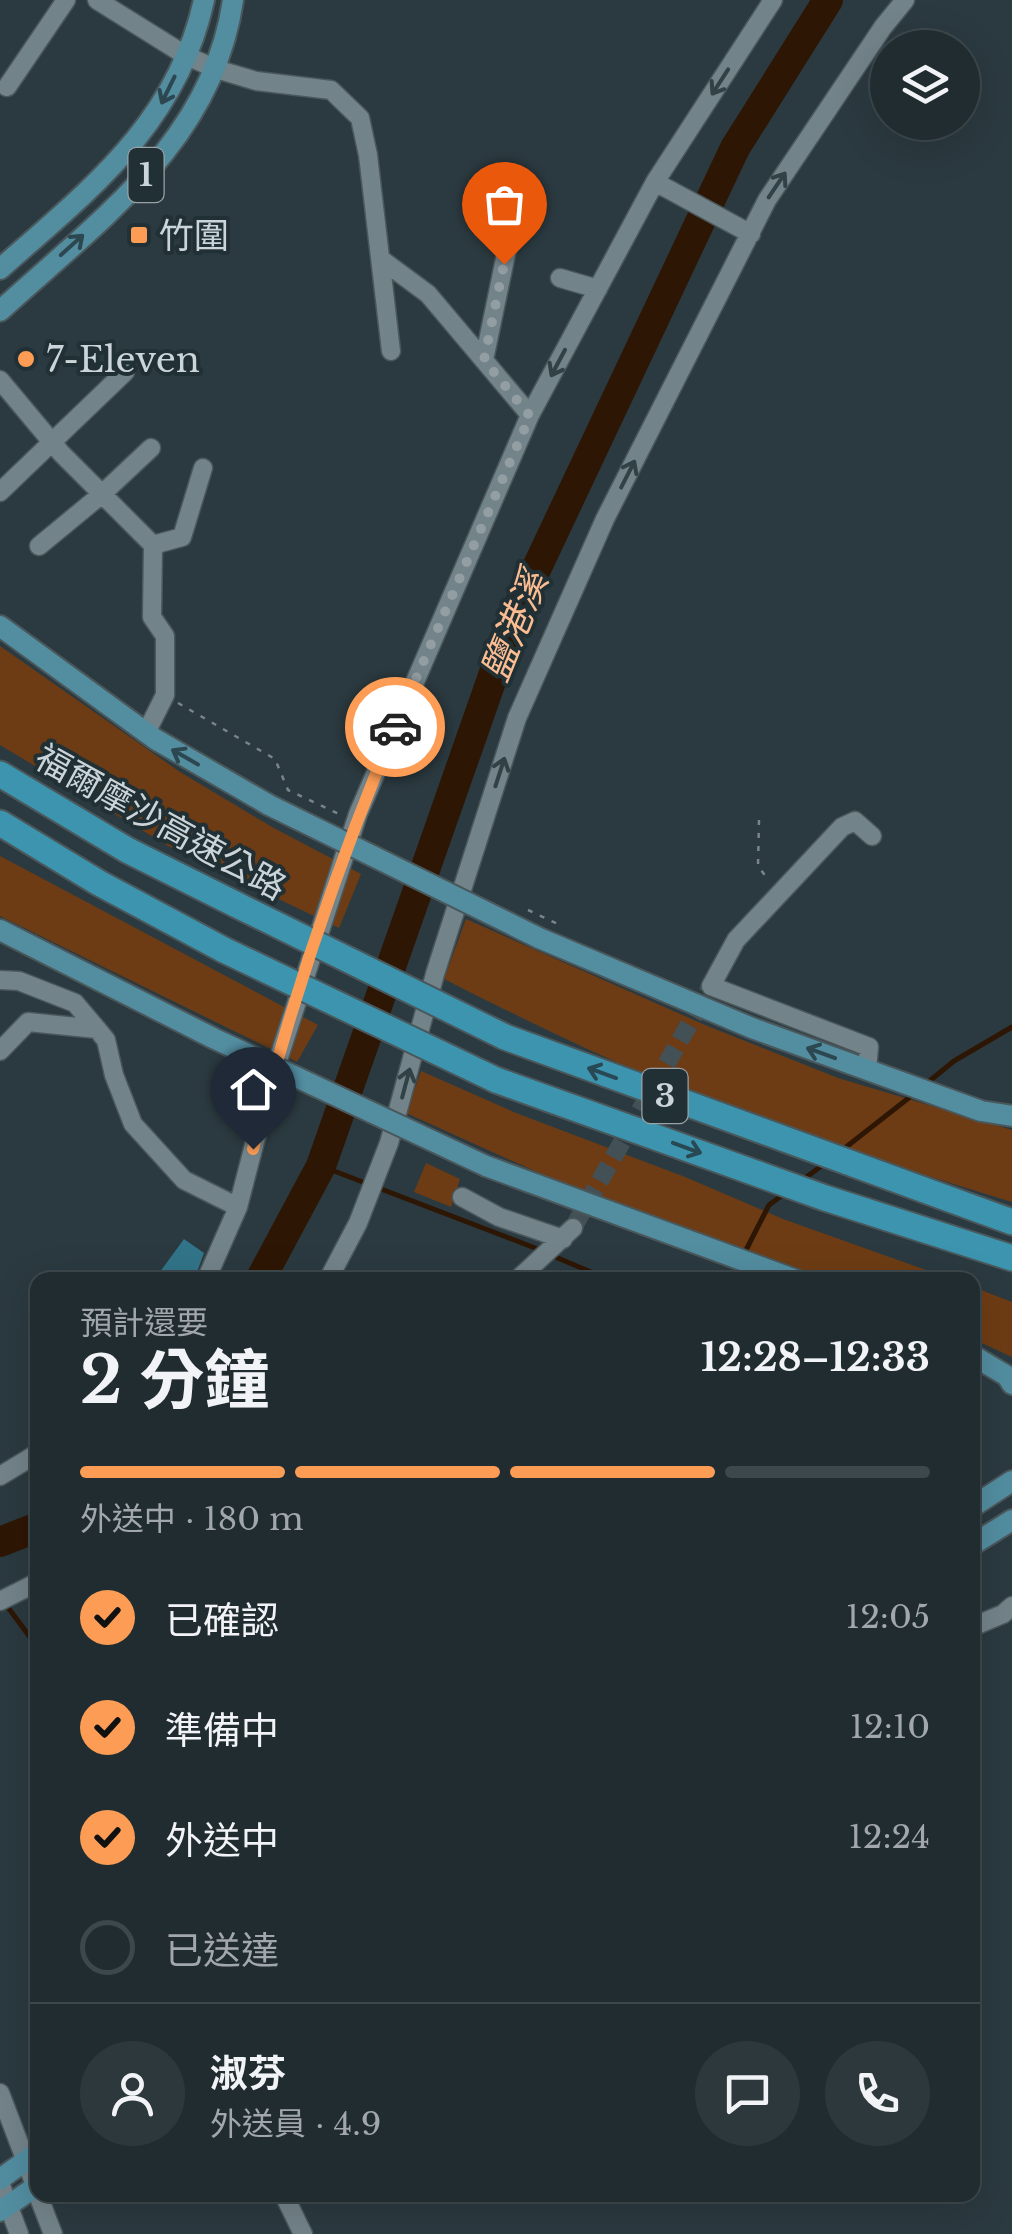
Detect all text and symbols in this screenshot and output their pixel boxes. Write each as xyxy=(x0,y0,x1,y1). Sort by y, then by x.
map controls xyxy=(870,30,980,140)
button: layers xyxy=(870,30,980,140)
one-way arrow xyxy=(710,67,731,96)
one-way arrow xyxy=(158,75,177,104)
road number: 1 xyxy=(128,148,164,202)
pin xyxy=(462,162,547,265)
one-way arrow xyxy=(767,172,788,200)
icon: bag xyxy=(477,177,532,232)
place label: 竹圍 xyxy=(159,214,229,257)
marker: 竹圍 xyxy=(128,224,150,246)
one-way arrow xyxy=(59,234,84,257)
place label: 7-Eleven xyxy=(46,338,200,381)
marker: 7-Eleven xyxy=(15,348,37,370)
one-way arrow xyxy=(548,348,567,378)
one-way arrow xyxy=(619,459,638,489)
water label: 鹽港溪 xyxy=(471,560,559,688)
courier xyxy=(345,677,445,777)
icon: car xyxy=(368,700,423,755)
street label: 福爾摩沙高速公路 xyxy=(28,735,294,909)
one-way arrow xyxy=(171,746,200,766)
one-way arrow xyxy=(492,757,510,788)
one-way arrow xyxy=(807,1043,838,1061)
pin xyxy=(211,1047,296,1150)
icon: home xyxy=(226,1062,281,1117)
one-way arrow xyxy=(587,1063,618,1081)
one-way arrow xyxy=(397,1068,416,1099)
road number: 3 xyxy=(642,1069,688,1123)
one-way arrow xyxy=(670,1140,701,1158)
text: 預計還要 xyxy=(80,1303,208,1343)
text: 12:28–12:33 xyxy=(701,1334,930,1381)
text: 2 分鐘 xyxy=(80,1340,270,1421)
text: 外送中 · 180 m xyxy=(80,1499,304,1539)
icon: check xyxy=(80,1590,135,1645)
text: 已確認 xyxy=(165,1597,279,1644)
text: 12:05 xyxy=(846,1597,930,1637)
icon: check xyxy=(80,1700,135,1755)
text: 準備中 xyxy=(165,1707,279,1754)
text: 12:10 xyxy=(850,1707,930,1747)
icon: check xyxy=(80,1810,135,1865)
text: 外送中 xyxy=(165,1817,279,1864)
text: 12:24 xyxy=(848,1817,930,1857)
text: 已送達 xyxy=(165,1927,279,1974)
button: person xyxy=(80,2041,185,2146)
button: chat xyxy=(695,2041,800,2146)
button: phone xyxy=(825,2041,930,2146)
text: 淑芬 xyxy=(210,2050,286,2097)
text: 外送員 · 4.9 xyxy=(210,2104,381,2144)

